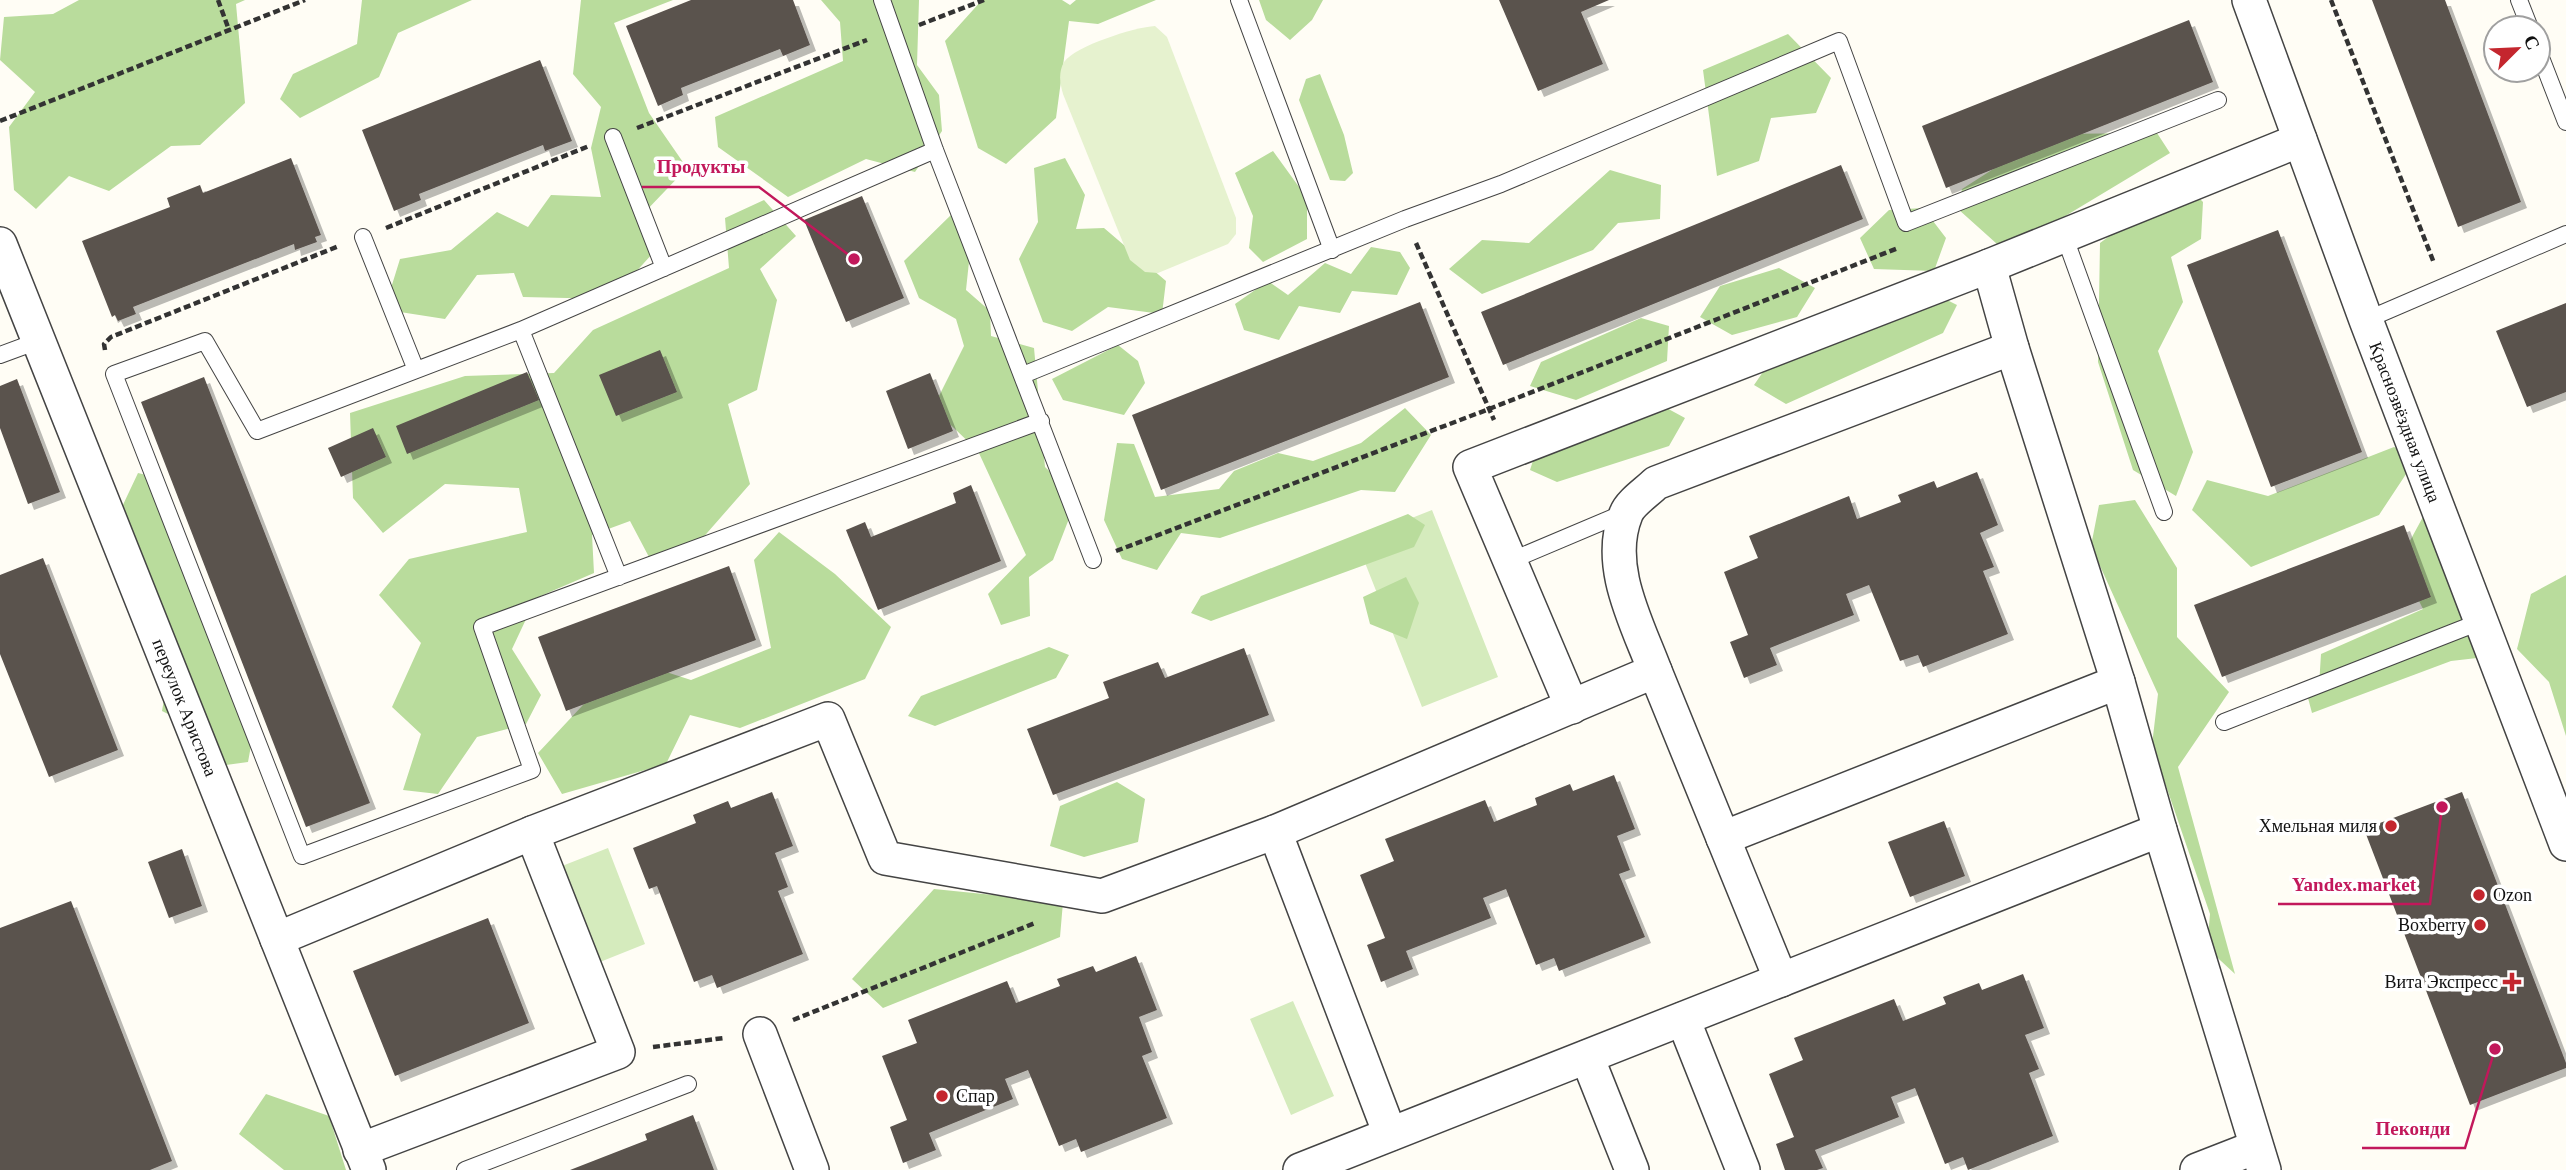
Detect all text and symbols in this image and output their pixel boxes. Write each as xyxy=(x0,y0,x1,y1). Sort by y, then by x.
north arrow xyxy=(2482,14,2552,84)
text: С xyxy=(2520,32,2544,53)
callout: Продукты xyxy=(642,147,759,187)
text: Продукты xyxy=(657,156,745,177)
street label: Краснозвёздная улица xyxy=(2365,339,2445,505)
street label: переулок Аристова xyxy=(148,636,221,779)
place label: Хмельная миля xyxy=(2259,816,2377,836)
marker: Хмельная миля xyxy=(2383,818,2399,834)
callout: Yandex.market xyxy=(2278,864,2430,904)
text: Yandex.market xyxy=(2292,874,2417,895)
place label: Ozon xyxy=(2493,885,2532,905)
marker: Ozon xyxy=(2471,887,2487,903)
place label: Boxberry xyxy=(2398,915,2466,935)
marker: Boxberry xyxy=(2472,917,2488,933)
place label: Вита Экспресс xyxy=(2385,972,2498,992)
marker: Вита Экспресс xyxy=(2504,974,2520,990)
place label: Спар xyxy=(956,1086,995,1106)
marker: Спар xyxy=(934,1088,950,1104)
callout: Пеконди xyxy=(2362,1108,2465,1148)
text: Пеконди xyxy=(2376,1118,2451,1139)

